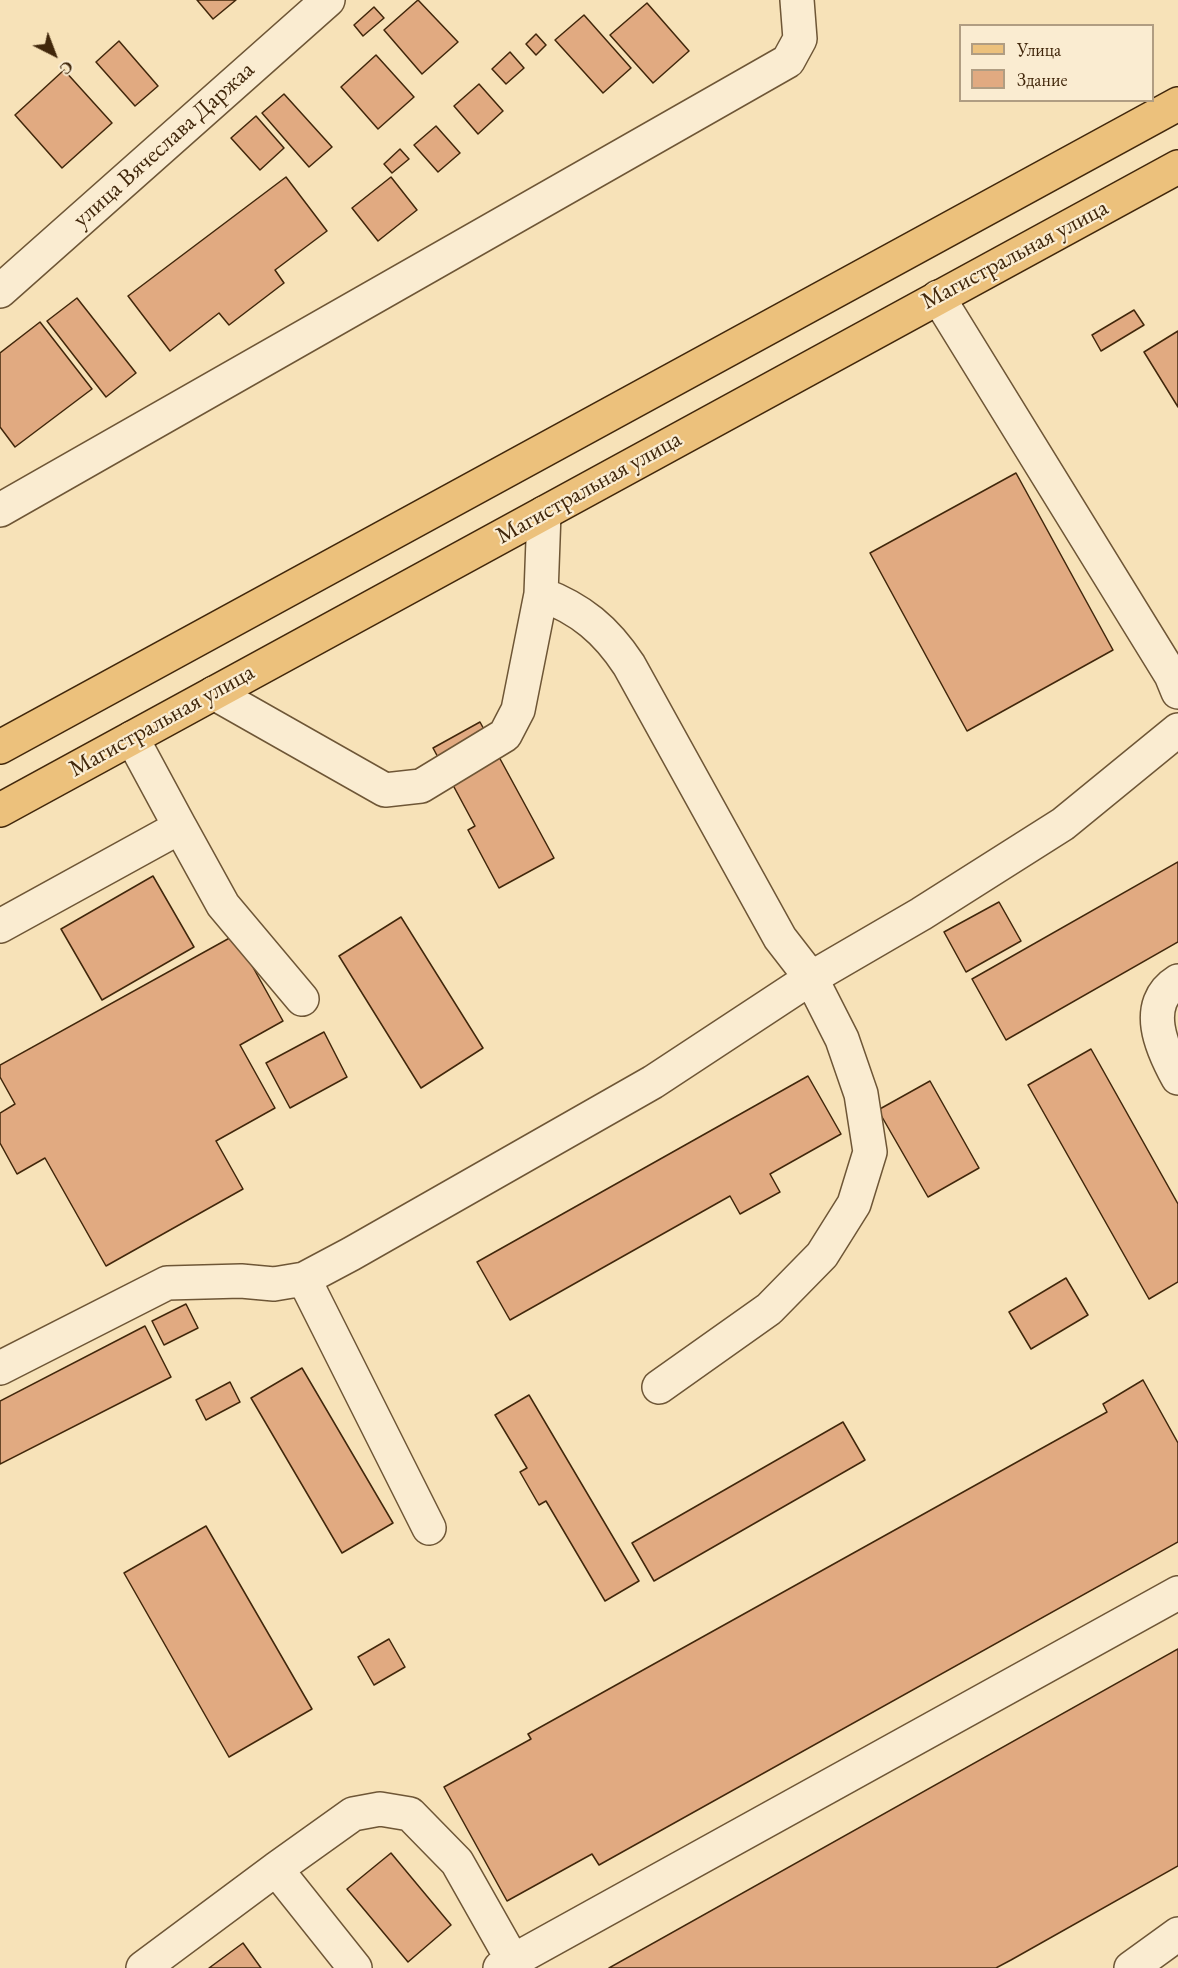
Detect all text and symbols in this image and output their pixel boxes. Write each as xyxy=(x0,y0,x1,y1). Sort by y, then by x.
north arrow xyxy=(24,24,84,84)
legend xyxy=(959,24,1154,102)
text: Улица xyxy=(1017,38,1061,61)
text: С xyxy=(55,56,78,79)
street label: улица Вячеслава Даржаа xyxy=(67,56,261,234)
text: Здание xyxy=(1017,68,1067,91)
street label: Магистральная улица xyxy=(917,194,1113,316)
street label: Магистральная улица xyxy=(491,425,687,551)
street label: Магистральная улица xyxy=(64,658,260,784)

